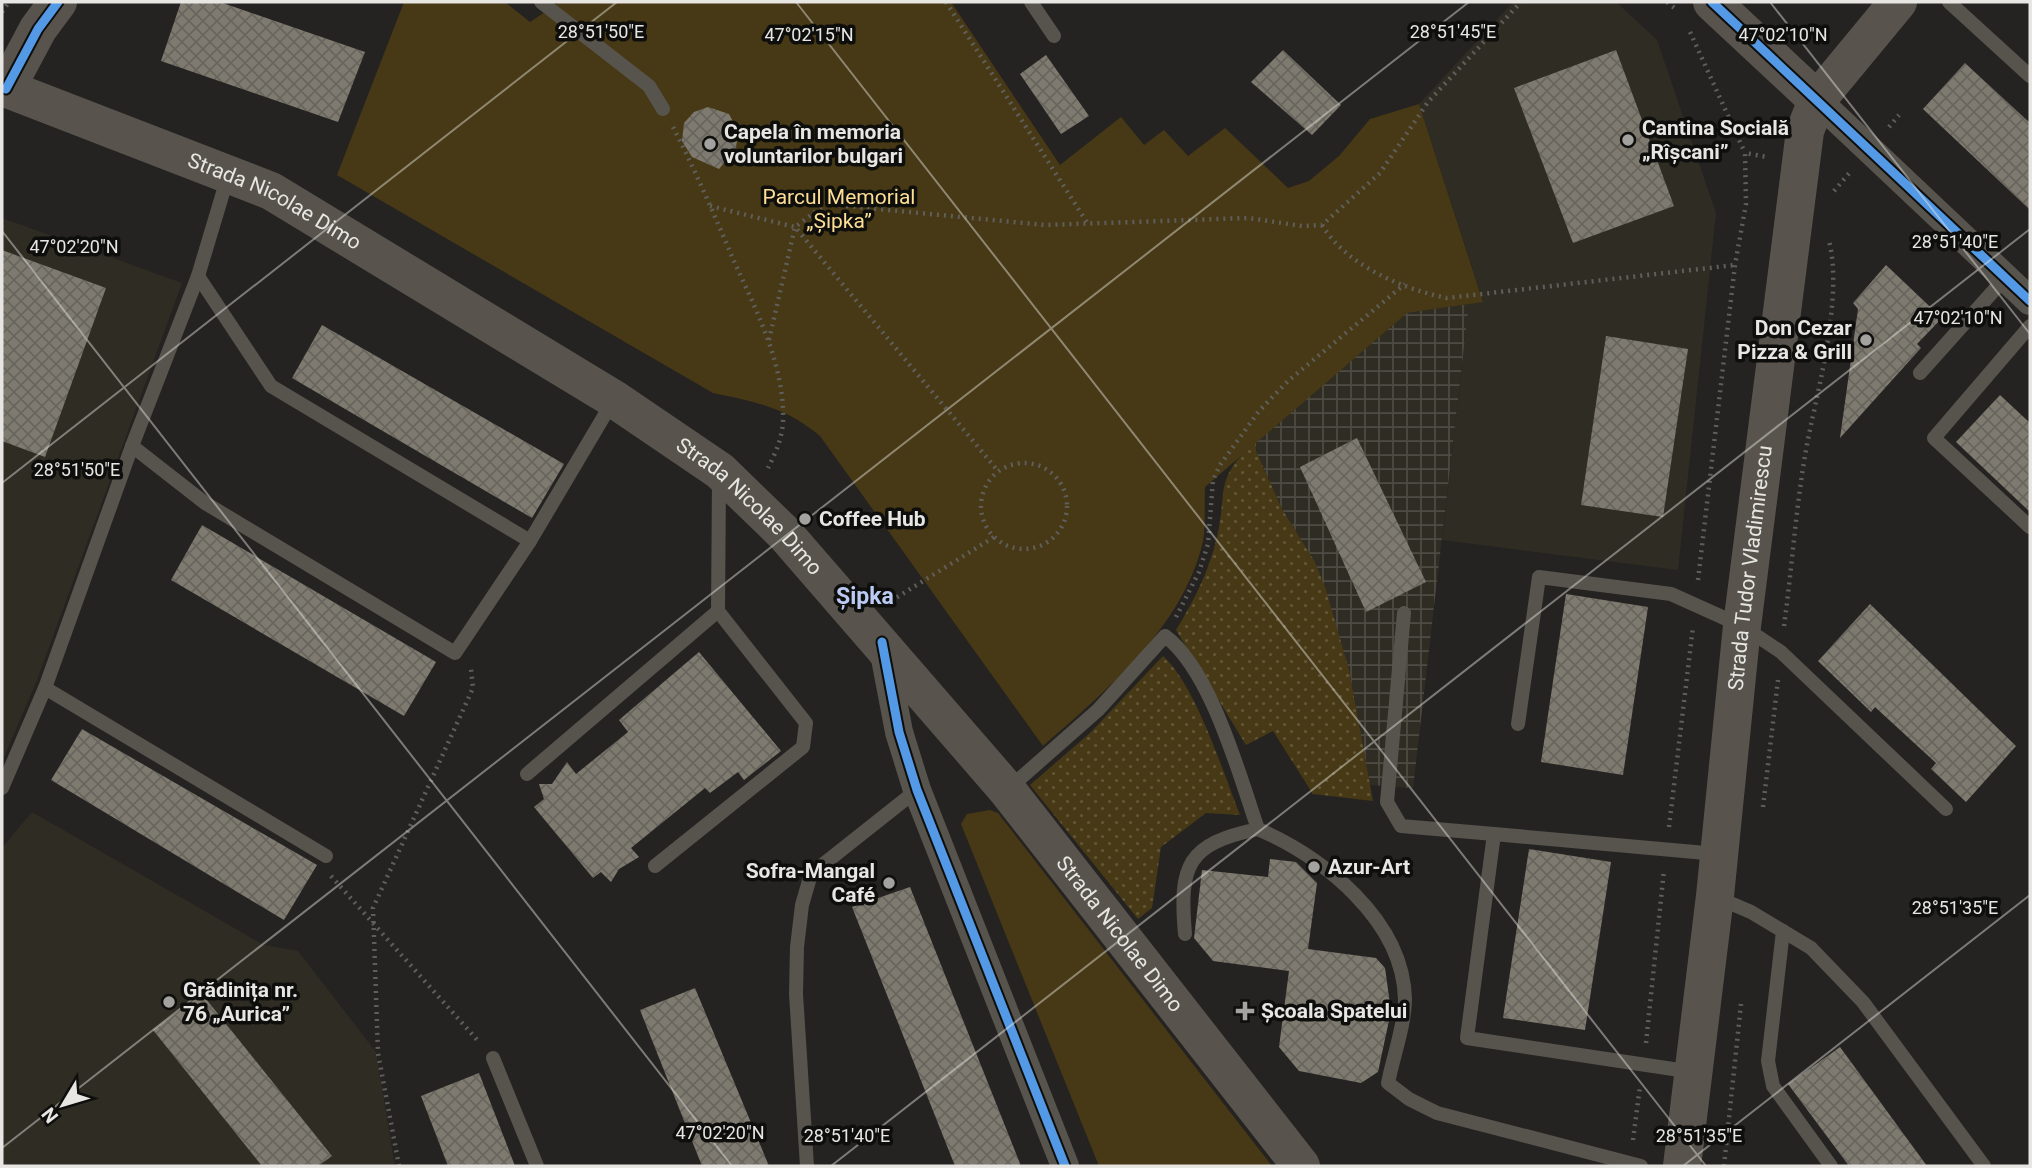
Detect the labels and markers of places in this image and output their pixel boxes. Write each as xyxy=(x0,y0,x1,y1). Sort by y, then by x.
place label: Cantina Socială „Rîșcani” xyxy=(1642,116,1789,165)
place label: Capela în memoria voluntarilor bulgari xyxy=(724,120,903,168)
marker: Cantina Socială „Rîșcani” xyxy=(1620,132,1636,148)
marker: Capela în memoria voluntarilor bulgari xyxy=(702,136,718,152)
place label: Don Cezar Pizza & Grill xyxy=(1737,316,1852,364)
marker: Don Cezar Pizza & Grill xyxy=(1858,332,1874,348)
place label: Coffee Hub xyxy=(819,507,926,531)
marker: Coffee Hub xyxy=(797,511,813,527)
place label: Azur-Art xyxy=(1328,855,1410,879)
place label: Sofra-Mangal Café xyxy=(746,859,875,907)
marker: Azur-Art xyxy=(1306,859,1322,875)
marker: Sofra-Mangal Café xyxy=(881,875,897,891)
place label: Grădinița nr. 76 „Aurica” xyxy=(183,978,298,1026)
marker: Grădinița nr. 76 „Aurica” xyxy=(161,994,177,1010)
place label: Școala Spatelui xyxy=(1261,999,1407,1023)
marker: Școala Spatelui xyxy=(1235,1001,1255,1021)

